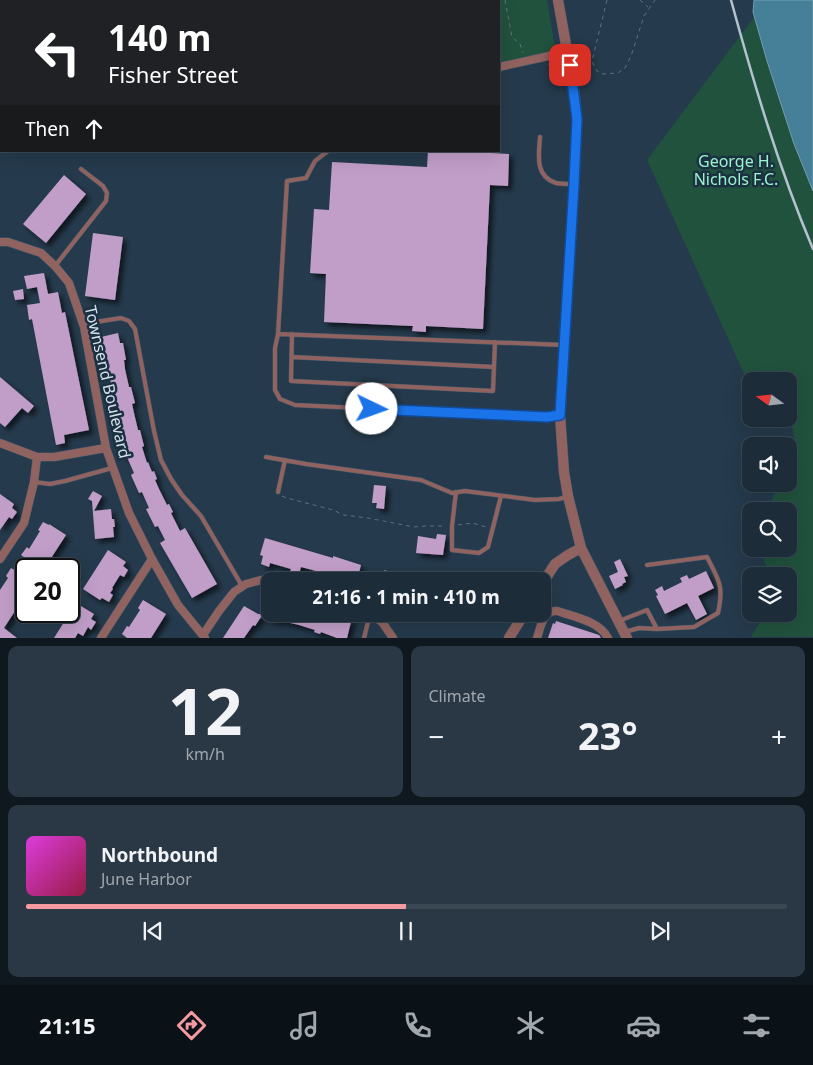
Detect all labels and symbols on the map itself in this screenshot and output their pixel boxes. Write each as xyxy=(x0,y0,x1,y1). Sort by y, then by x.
pin xyxy=(549,44,591,86)
park label: George H. Nichols F.C. xyxy=(694,150,778,190)
street label: Townsend Boulevard xyxy=(80,303,136,461)
north arrow xyxy=(742,372,798,428)
position arrow xyxy=(345,382,397,434)
speed limit sign: 20 xyxy=(15,558,80,623)

